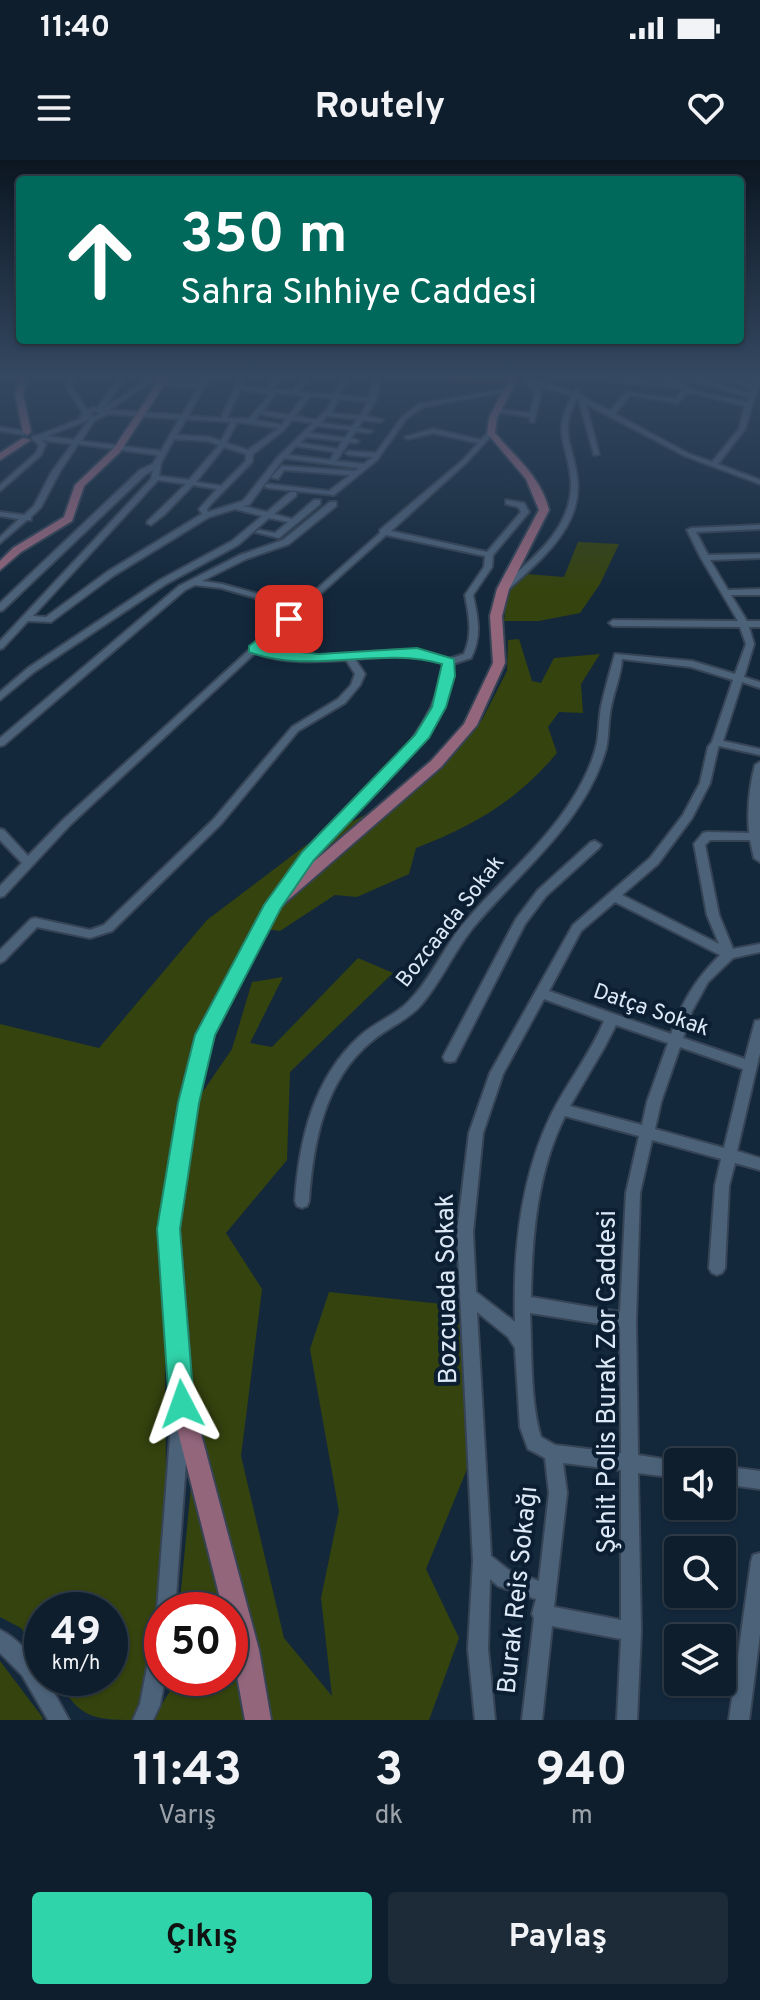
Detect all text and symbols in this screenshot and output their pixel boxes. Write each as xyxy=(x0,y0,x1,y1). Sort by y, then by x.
text: 11:40 xyxy=(40,10,110,47)
text: Routely xyxy=(315,85,445,131)
icon: menu xyxy=(32,86,76,130)
icon: heart xyxy=(684,86,728,130)
text: 350 m xyxy=(180,202,348,272)
icon: ahead xyxy=(48,208,152,312)
text: Sahra Sıhhiye Caddesi xyxy=(180,271,537,317)
pin xyxy=(255,585,323,653)
icon: arrive xyxy=(267,597,311,641)
street label: Bozcaada Sokak xyxy=(391,850,511,994)
street label: Datça Sokak xyxy=(589,979,713,1043)
street label: Bozcuada Sokak xyxy=(430,1193,466,1385)
street label: Şehit Polis Burak Zor Caddesi xyxy=(592,1210,625,1554)
position arrow xyxy=(140,1362,224,1446)
map controls xyxy=(664,1448,736,1696)
button: sound xyxy=(664,1448,736,1520)
street label: Burak Reis Sokağı xyxy=(492,1484,546,1696)
button: search xyxy=(664,1536,736,1608)
speed limit sign: 50 xyxy=(144,1592,248,1696)
text: 49 xyxy=(51,1609,101,1659)
button: layers xyxy=(664,1624,736,1696)
text: km/h xyxy=(52,1651,100,1677)
text: 11:43 xyxy=(132,1742,242,1802)
text: 3 xyxy=(375,1742,403,1802)
text: 940 xyxy=(536,1742,628,1802)
text: Varış xyxy=(158,1800,216,1833)
text: dk xyxy=(375,1800,403,1833)
text: m xyxy=(571,1800,593,1833)
button: Çıkış xyxy=(32,1892,372,1984)
button: Paylaş xyxy=(388,1892,728,1984)

